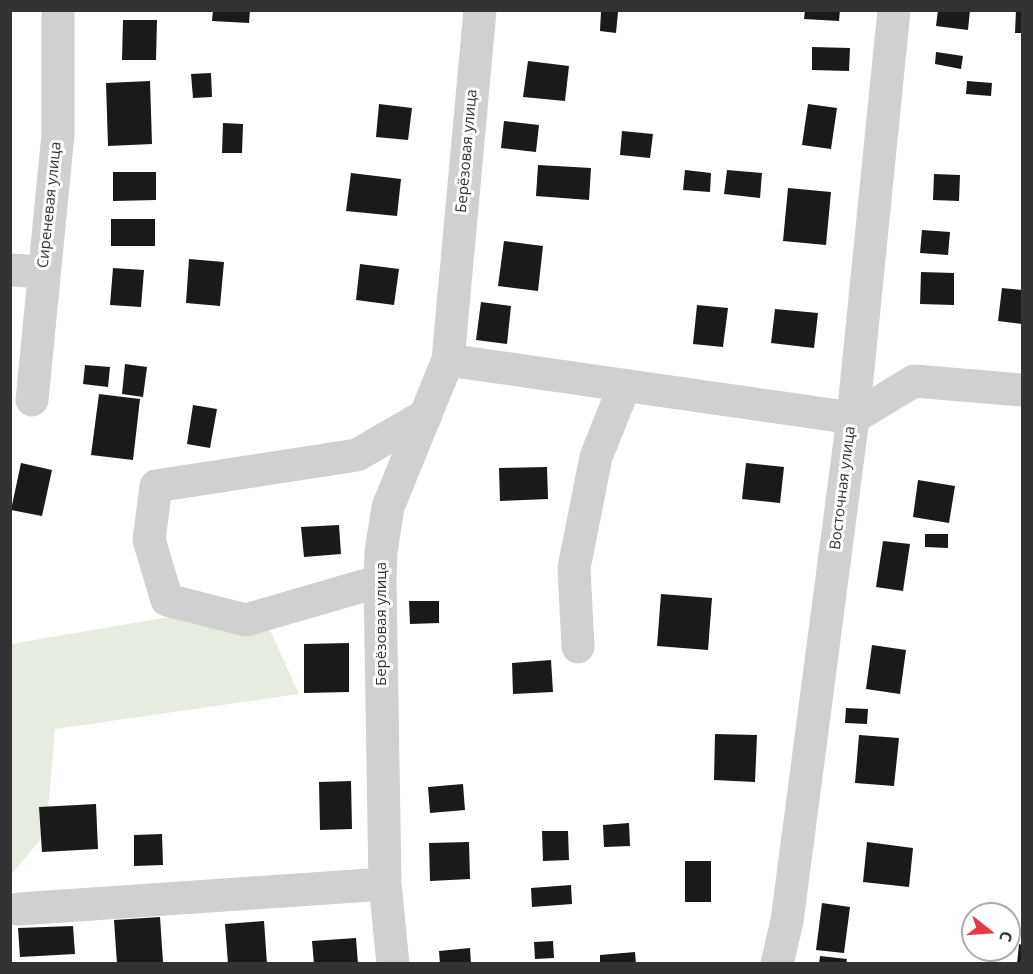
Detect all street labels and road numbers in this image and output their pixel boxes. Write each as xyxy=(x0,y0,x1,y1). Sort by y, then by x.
street label: Берёзовая улица xyxy=(453,88,481,214)
street label: Сиреневая улица xyxy=(34,141,66,269)
street label: Восточная улица xyxy=(826,425,860,551)
street label: Берёзовая улица xyxy=(373,562,391,686)

